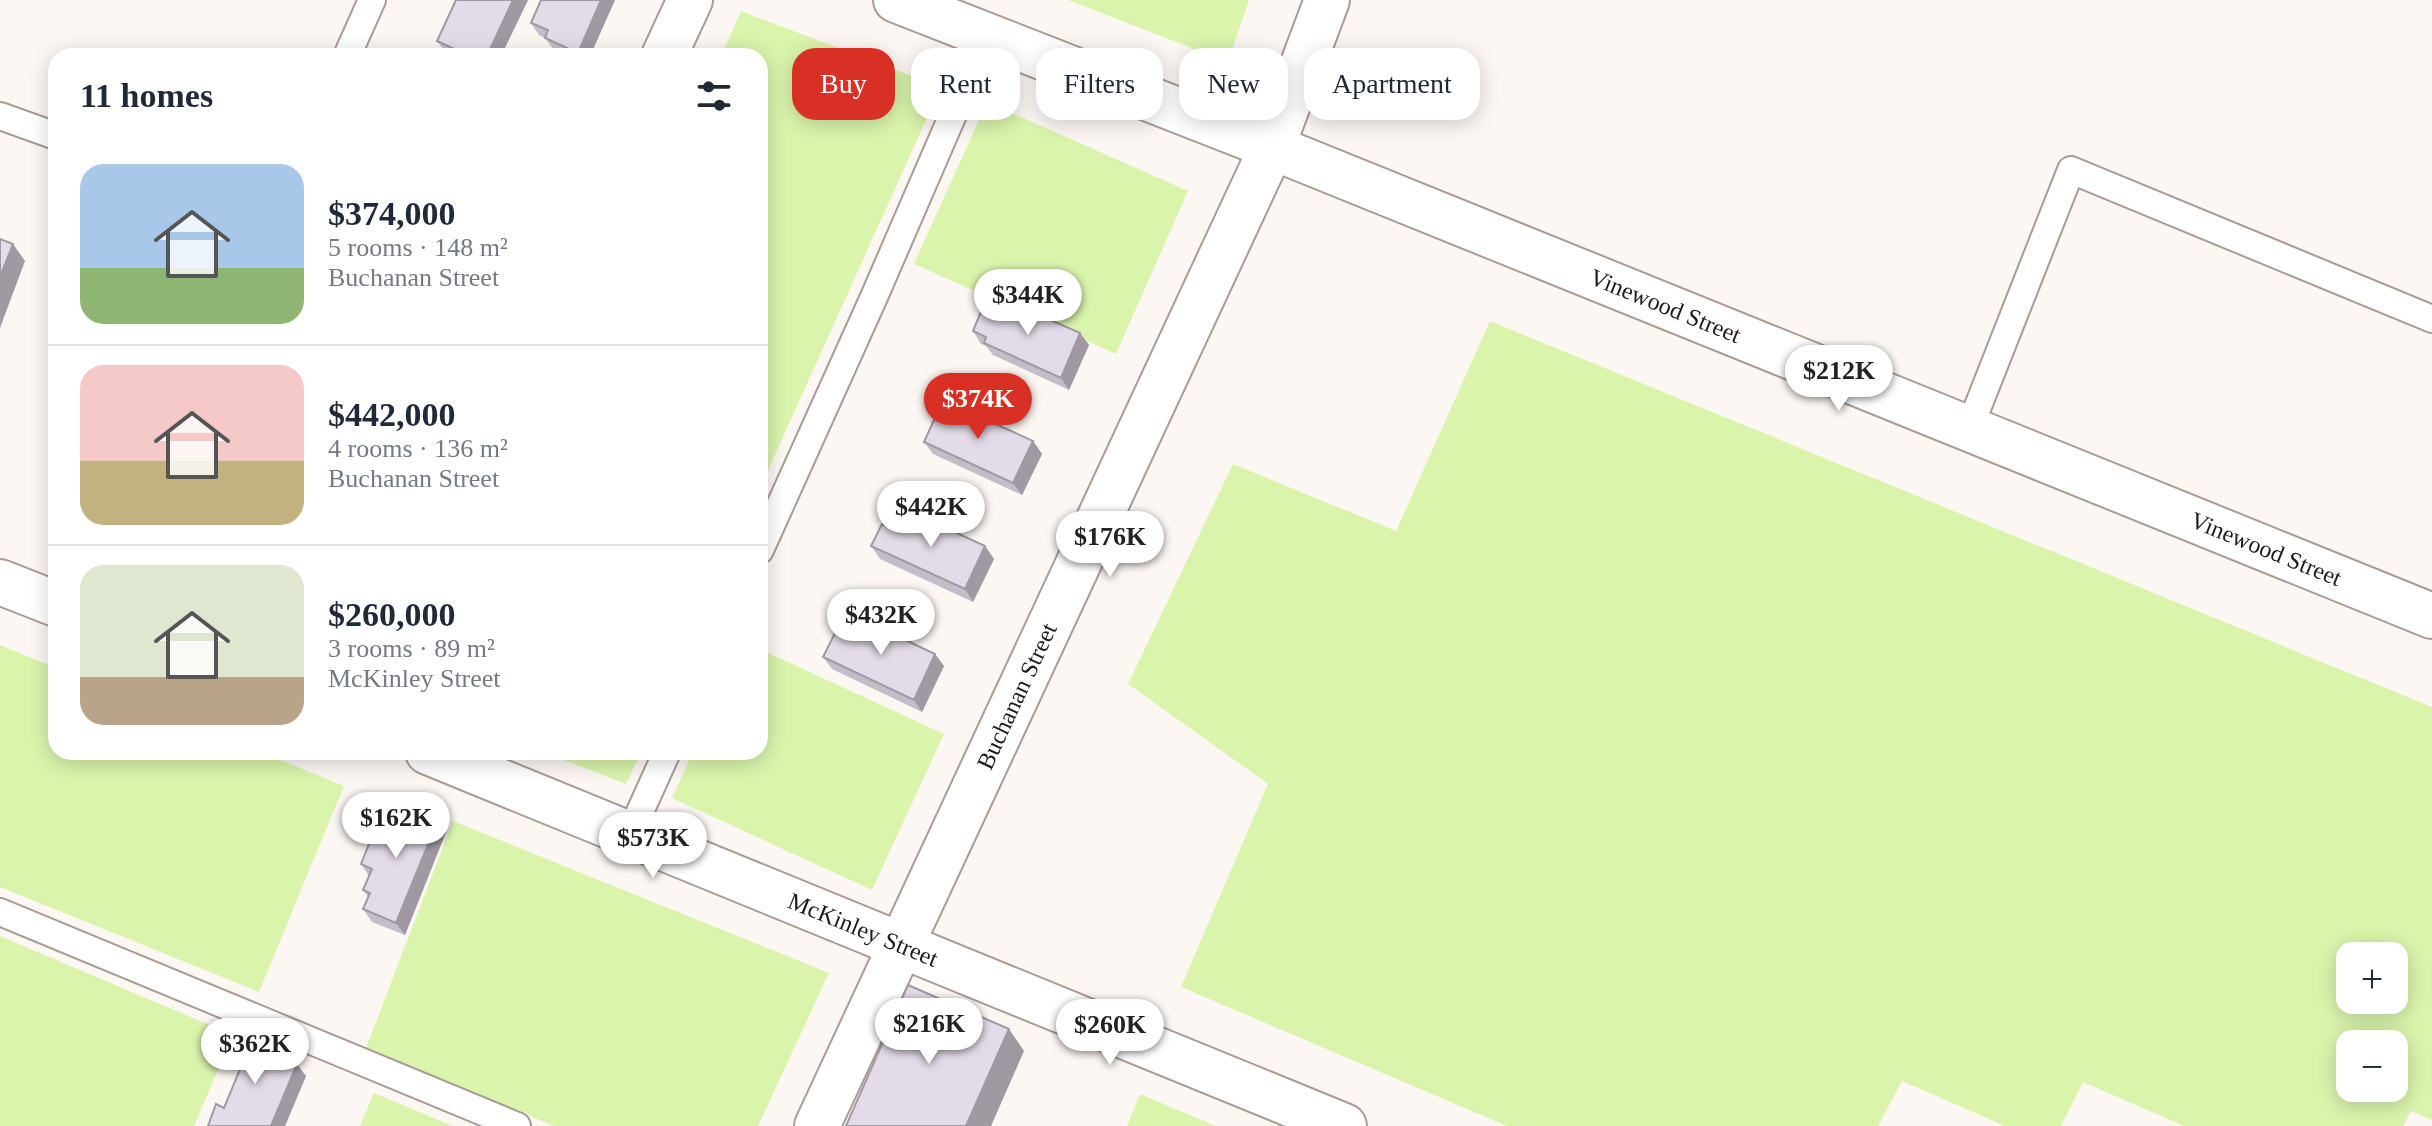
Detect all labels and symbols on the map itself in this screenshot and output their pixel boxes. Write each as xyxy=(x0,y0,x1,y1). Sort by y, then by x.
street label: Vinewood Street xyxy=(1586,264,1745,348)
pin: $344K xyxy=(972,269,1084,337)
pin: $212K xyxy=(1783,345,1895,413)
pin: $374K xyxy=(922,373,1034,441)
pin: $442K xyxy=(875,481,987,549)
street label: Vinewood Street xyxy=(2187,507,2346,591)
pin: $176K xyxy=(1054,511,1166,579)
pin: $432K xyxy=(825,589,937,657)
street label: Buchanan Street xyxy=(972,619,1062,773)
pin: $162K xyxy=(340,792,452,860)
pin: $573K xyxy=(597,812,709,880)
street label: McKinley Street xyxy=(784,888,942,972)
pin: $216K xyxy=(873,998,985,1066)
pin: $260K xyxy=(1054,999,1166,1067)
pin: $362K xyxy=(199,1018,311,1086)

